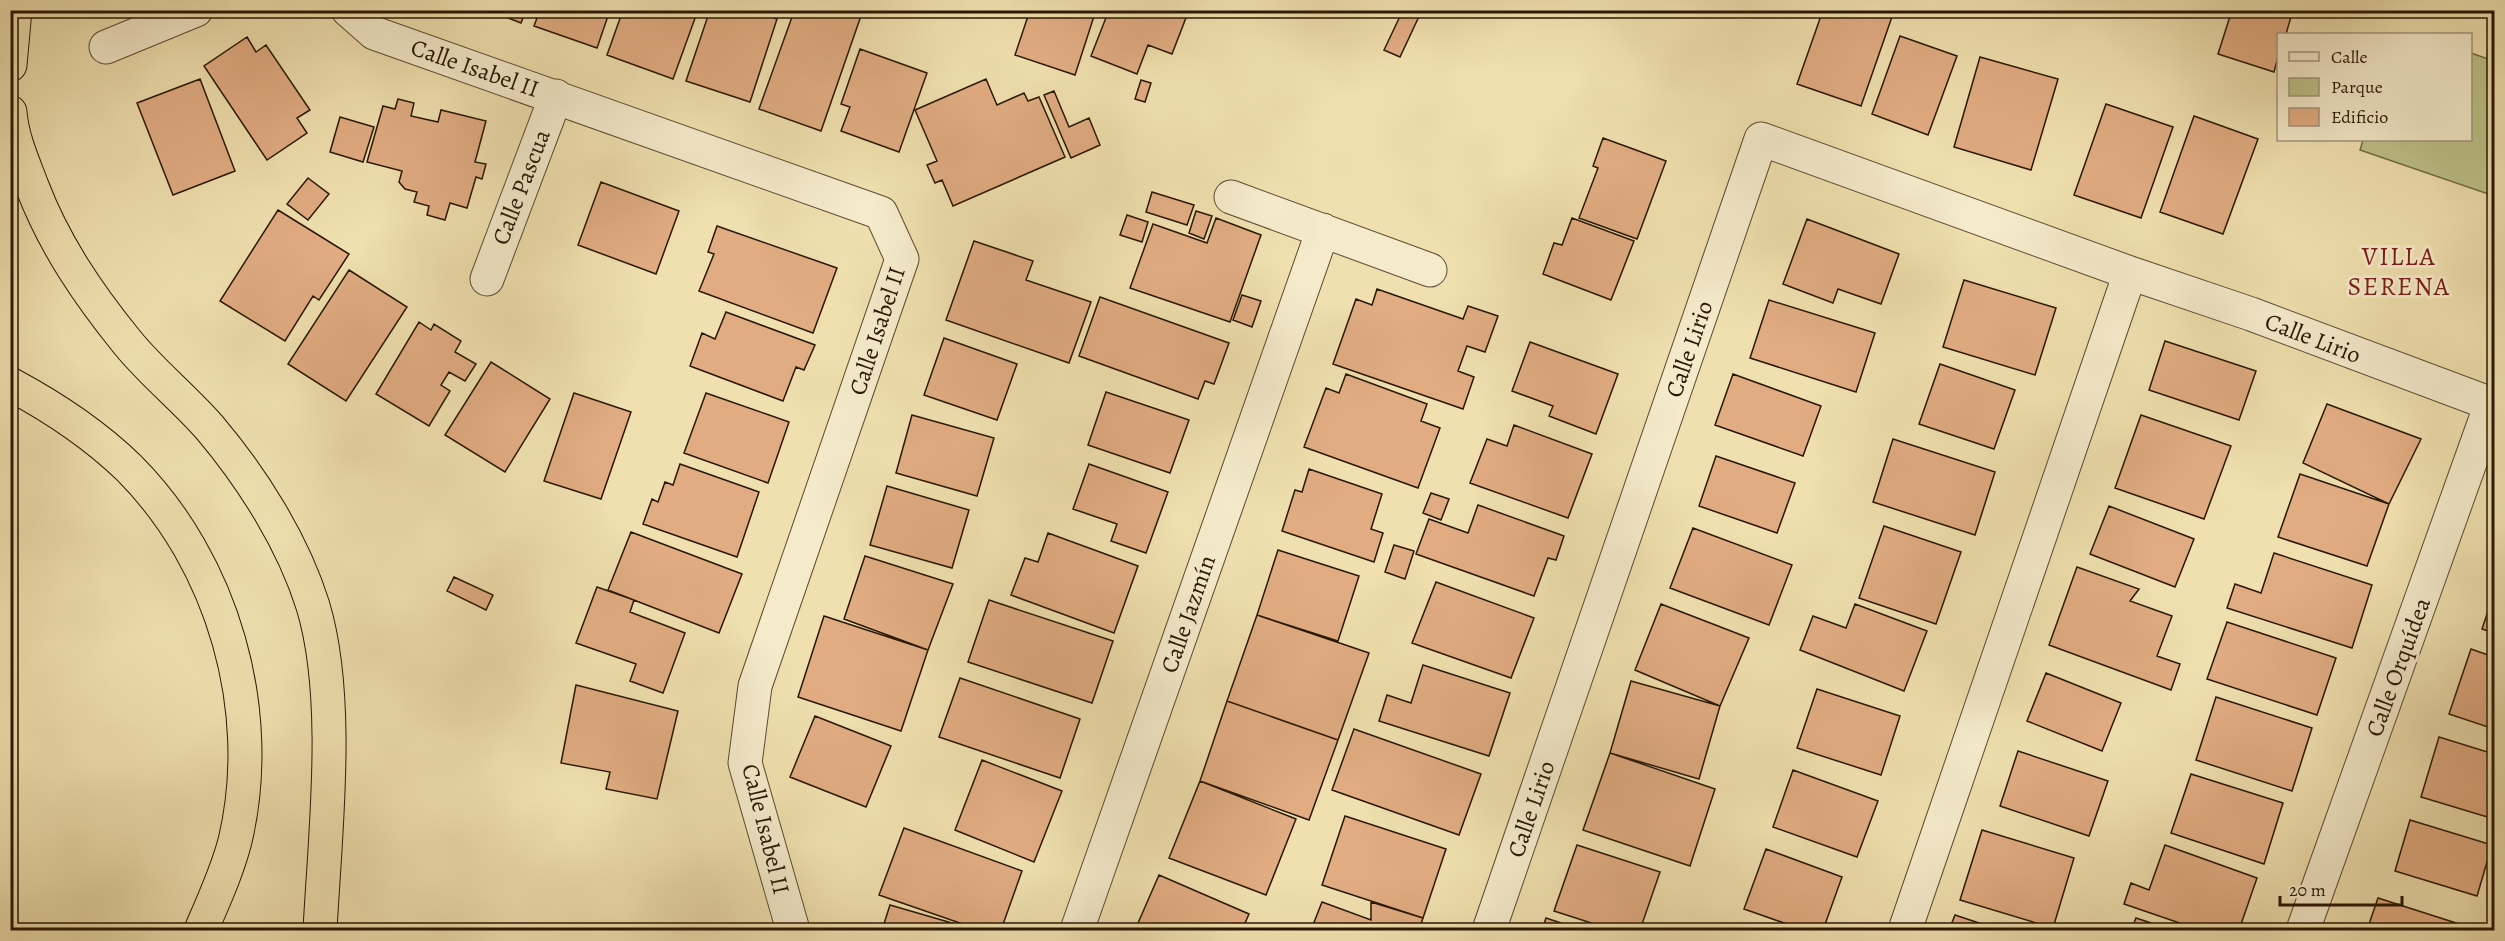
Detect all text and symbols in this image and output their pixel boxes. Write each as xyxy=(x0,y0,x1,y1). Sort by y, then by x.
street label: Calle Isabel II xyxy=(407,31,543,105)
legend xyxy=(2277,33,2472,141)
text: Calle xyxy=(2331,45,2368,69)
text: Parque xyxy=(2331,75,2383,99)
text: Edificio xyxy=(2331,105,2388,129)
street label: Calle Pascua xyxy=(484,124,558,249)
district label: VILLA SERENA xyxy=(2347,239,2451,304)
street label: Calle Isabel II xyxy=(841,263,913,399)
street label: Calle Lirio xyxy=(1658,296,1720,402)
street label: Calle Lirio xyxy=(2260,305,2366,371)
street label: Calle Jazmín xyxy=(1153,551,1223,677)
street label: Calle Orquídea xyxy=(2358,592,2438,741)
street label: Calle Lirio xyxy=(1500,756,1562,862)
street label: Calle Isabel II xyxy=(734,760,798,898)
scale bar xyxy=(2280,869,2402,907)
text: 20 m xyxy=(2289,878,2326,902)

